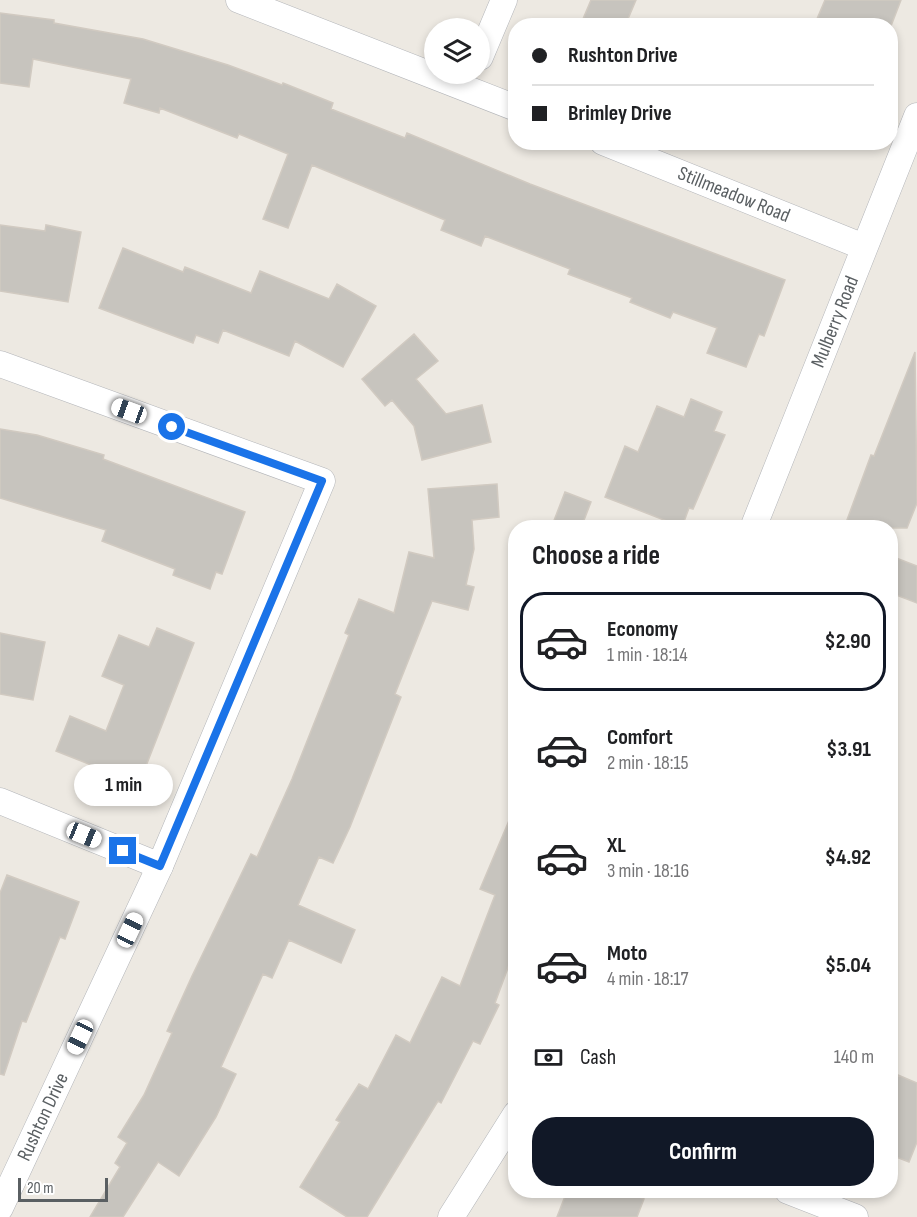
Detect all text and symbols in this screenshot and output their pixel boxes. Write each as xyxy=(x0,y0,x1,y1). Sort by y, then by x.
map controls xyxy=(424,18,490,84)
button: layers xyxy=(424,18,490,84)
text: Rushton Drive xyxy=(568,42,678,69)
text: Brimley Drive xyxy=(568,100,672,127)
street label: Stillmeadow Road xyxy=(674,161,793,228)
street label: Mulberry Road xyxy=(806,273,864,371)
car xyxy=(109,396,149,426)
route start xyxy=(158,413,185,440)
text: Choose a ride xyxy=(532,540,660,572)
icon: car xyxy=(535,615,589,669)
text: Economy xyxy=(607,616,678,643)
text: $2.90 xyxy=(825,628,871,655)
text: 1 min · 18:14 xyxy=(607,643,688,667)
icon: car xyxy=(535,723,589,777)
text: Comfort xyxy=(607,724,673,751)
text: $3.91 xyxy=(826,736,871,763)
text: 2 min · 18:15 xyxy=(607,751,688,775)
callout: 1 min xyxy=(74,764,172,806)
text: 1 min xyxy=(105,773,142,797)
car xyxy=(64,820,104,850)
icon: car xyxy=(535,831,589,885)
text: XL xyxy=(607,832,626,859)
route end xyxy=(109,837,136,864)
text: $4.92 xyxy=(825,844,871,871)
text: 3 min · 18:16 xyxy=(607,859,689,883)
car xyxy=(114,910,146,950)
icon: car xyxy=(535,939,589,993)
text: Moto xyxy=(607,940,647,967)
text: $5.04 xyxy=(825,952,871,979)
text: 4 min · 18:17 xyxy=(607,967,689,991)
car xyxy=(64,1017,96,1057)
icon: cash xyxy=(532,1041,565,1074)
text: Cash xyxy=(580,1044,616,1071)
text: 140 m xyxy=(834,1045,874,1069)
street label: Rushton Drive xyxy=(12,1069,74,1165)
button: Confirm xyxy=(532,1117,874,1186)
scale bar xyxy=(18,1175,108,1202)
text: 20 m xyxy=(27,1179,54,1198)

